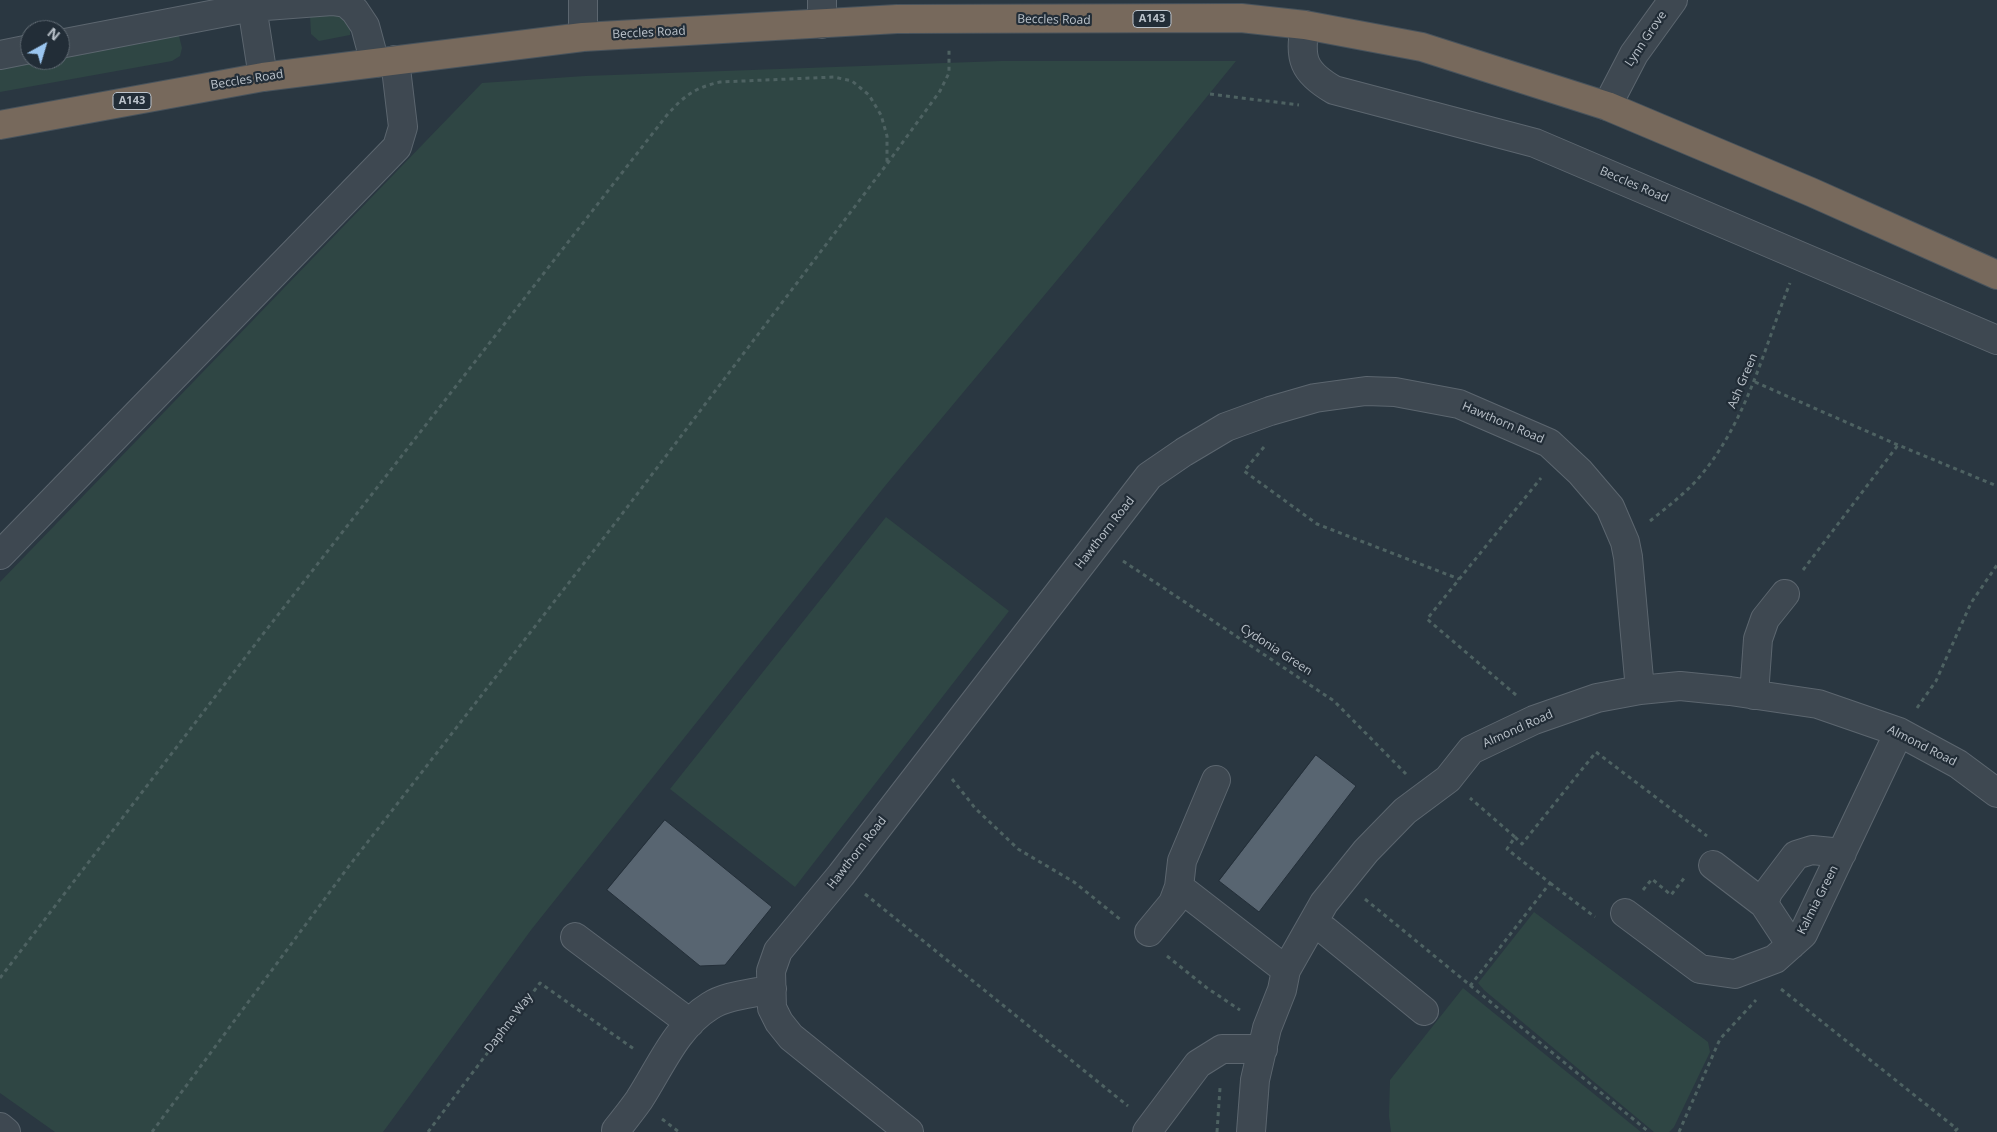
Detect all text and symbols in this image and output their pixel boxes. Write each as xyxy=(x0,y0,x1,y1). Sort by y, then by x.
street label: Lynn Grove xyxy=(1622,9,1670,69)
road number: A143 xyxy=(1133,10,1171,28)
street label: Beccles Road xyxy=(1017,12,1091,28)
north arrow xyxy=(20,20,70,70)
text: N xyxy=(44,23,65,45)
street label: Beccles Road xyxy=(612,24,686,42)
street label: Beccles Road xyxy=(210,67,284,93)
road number: A143 xyxy=(113,92,151,110)
street label: Beccles Road xyxy=(1597,164,1671,206)
street label: Ash Green xyxy=(1725,351,1761,411)
street label: Hawthorn Road xyxy=(1460,399,1546,447)
street label: Hawthorn Road xyxy=(1072,494,1138,572)
street label: Cydonia Green xyxy=(1237,621,1315,679)
street label: Almond Road xyxy=(1481,707,1555,751)
street label: Almond Road xyxy=(1885,722,1959,770)
street label: Hawthorn Road xyxy=(824,814,890,892)
street label: Kalmia Green xyxy=(1794,863,1842,937)
street label: Daphne Way xyxy=(482,990,536,1056)

